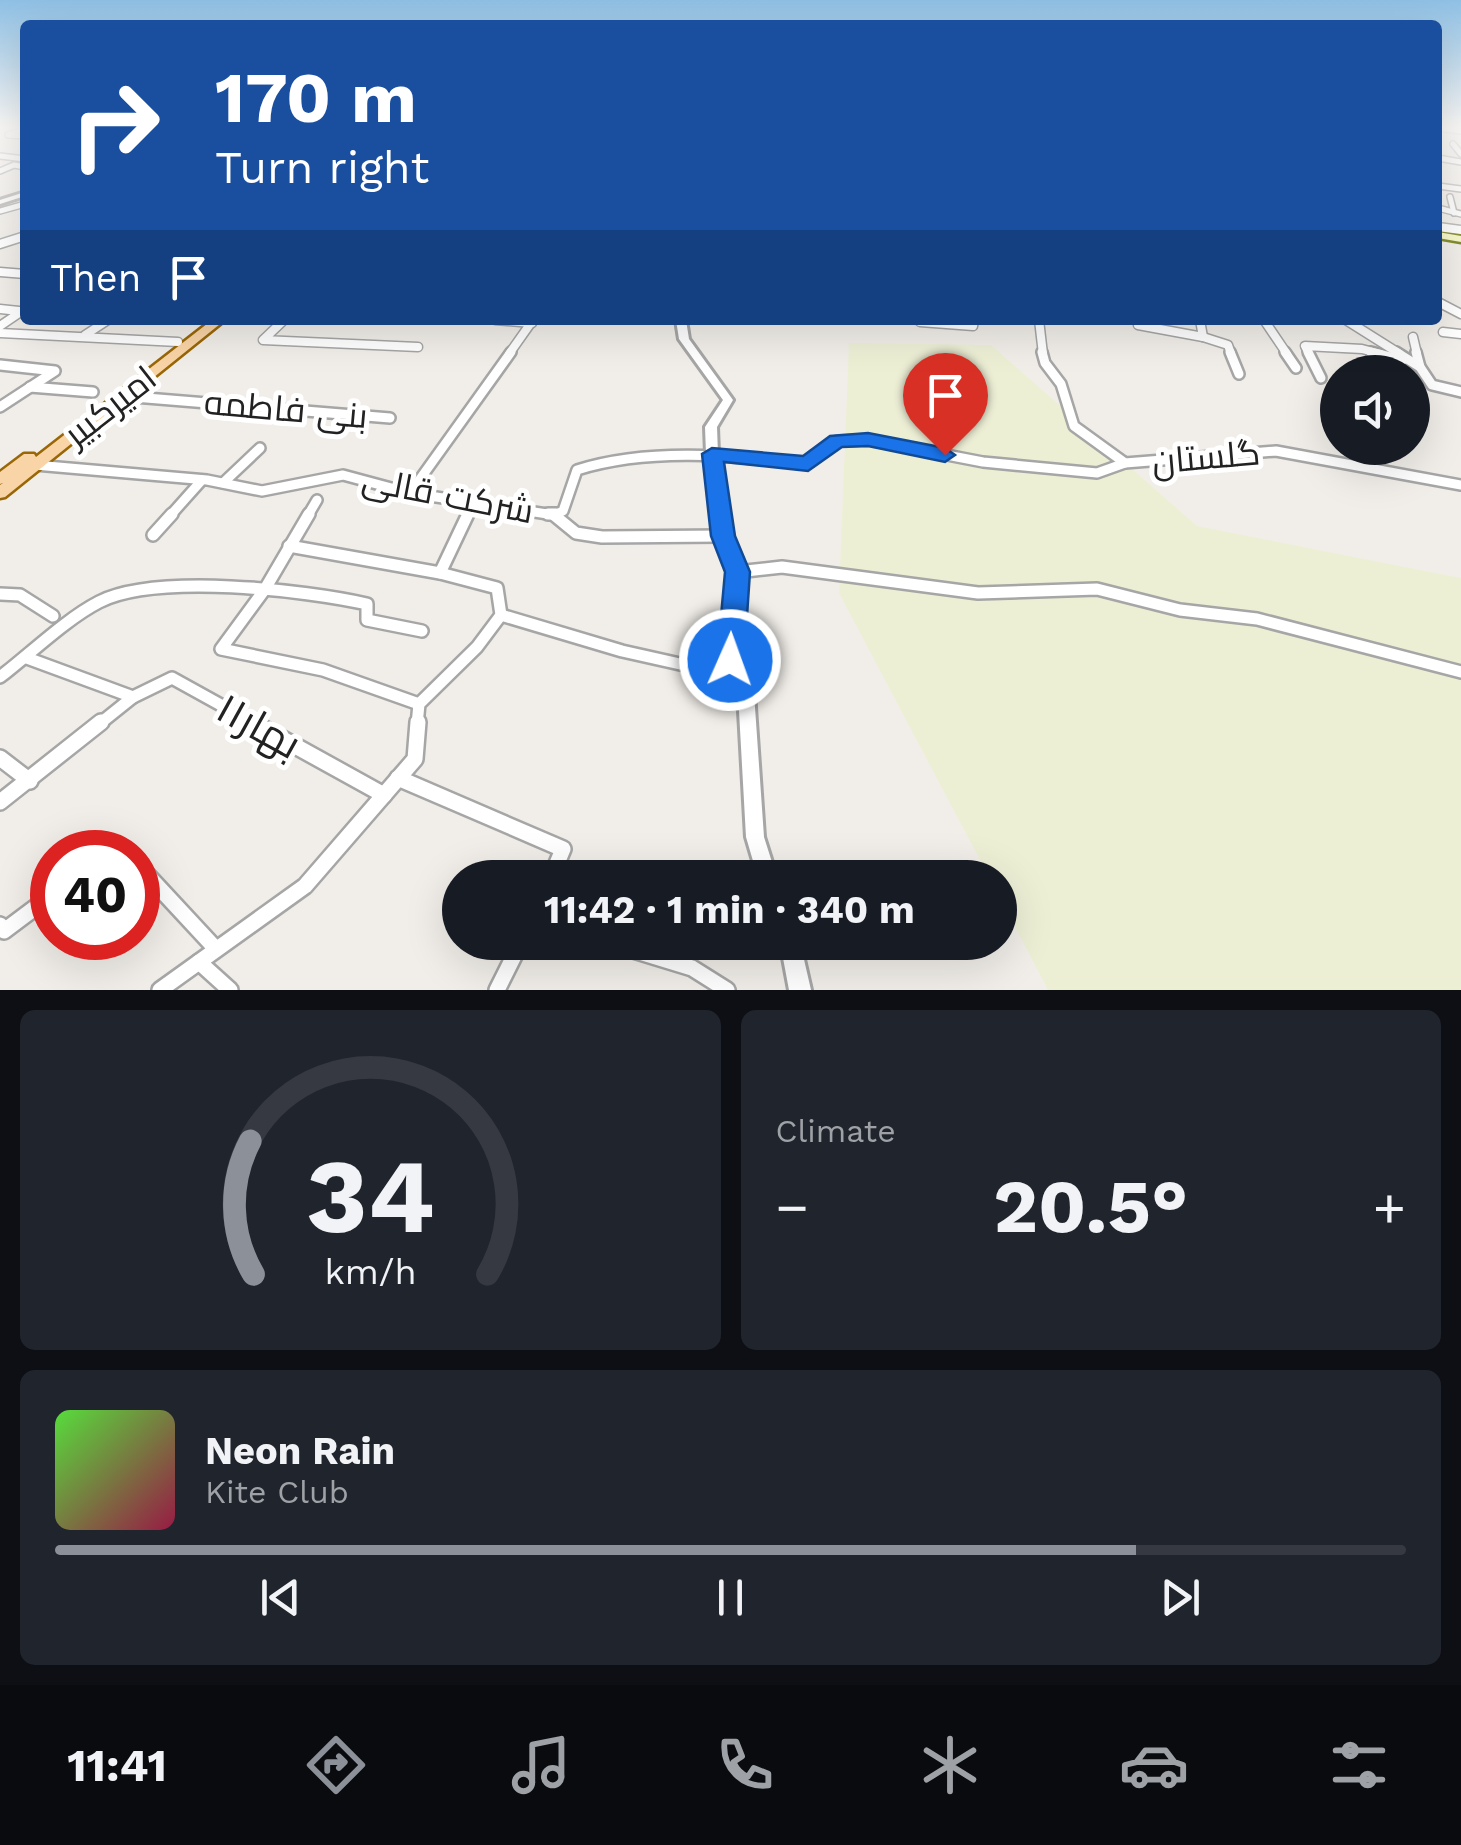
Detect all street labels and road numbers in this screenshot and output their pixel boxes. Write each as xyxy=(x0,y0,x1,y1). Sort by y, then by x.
street label: امیرکبیر xyxy=(54,357,165,456)
street label: بنی فاطمه xyxy=(203,381,369,437)
street label: گلستان xyxy=(1150,431,1262,483)
street label: شرکت قالی xyxy=(359,458,537,532)
street label: بهار۱۱ xyxy=(208,683,310,769)

